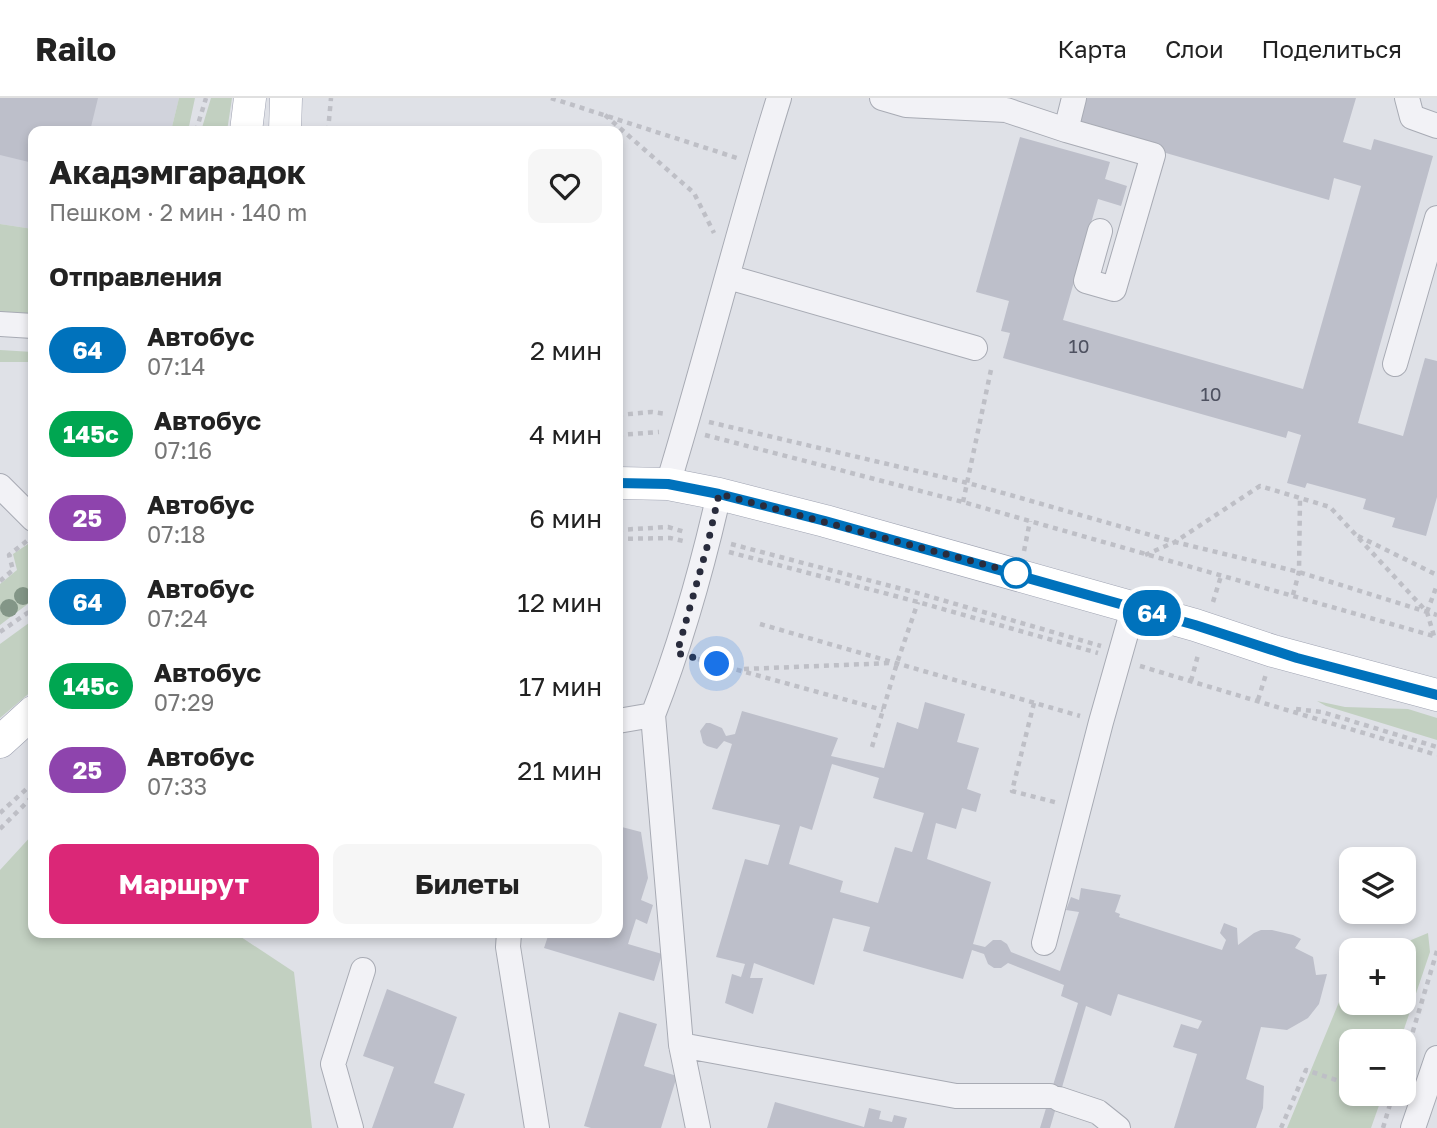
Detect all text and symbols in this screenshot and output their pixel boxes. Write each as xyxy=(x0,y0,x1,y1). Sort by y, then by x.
text: Railo xyxy=(35,29,116,68)
text: Карта xyxy=(1057,34,1127,63)
text: Слои xyxy=(1165,34,1224,63)
text: Поделиться xyxy=(1262,34,1402,63)
button: heart xyxy=(528,149,602,223)
text: Акадэмгарадок xyxy=(49,152,306,191)
text: Пешком · 2 мин · 140 m xyxy=(49,198,307,226)
text: Отправления xyxy=(49,261,222,292)
text: Автобус xyxy=(147,321,254,352)
house number: 10 xyxy=(1069,334,1090,357)
text: 64 xyxy=(72,335,103,364)
text: 2 мин xyxy=(530,335,602,366)
text: 07:14 xyxy=(147,352,206,380)
house number: 10 xyxy=(1201,382,1222,405)
text: Автобус xyxy=(154,405,261,436)
text: 145с xyxy=(63,419,119,448)
text: 4 мин xyxy=(529,419,602,450)
text: 07:16 xyxy=(154,436,212,464)
text: Автобус xyxy=(147,489,254,520)
text: 25 xyxy=(73,503,102,532)
text: 6 мин xyxy=(529,503,602,534)
text: 07:18 xyxy=(147,520,206,548)
unlabelled marker xyxy=(1001,558,1031,588)
text: Автобус xyxy=(147,573,254,604)
text: 64 xyxy=(72,587,103,616)
text: 12 мин xyxy=(517,587,602,618)
line badge: 64 xyxy=(1120,590,1184,636)
text: 64 xyxy=(1137,598,1167,627)
text: 07:24 xyxy=(147,604,208,632)
your location xyxy=(699,646,734,681)
text: Автобус xyxy=(154,657,261,688)
text: 145с xyxy=(63,671,119,700)
text: 17 мин xyxy=(519,671,602,702)
text: 07:29 xyxy=(154,688,214,716)
text: Автобус xyxy=(147,741,254,772)
text: 25 xyxy=(73,755,102,784)
text: 21 мин xyxy=(517,755,602,786)
text: 07:33 xyxy=(147,772,207,800)
button: Маршрут xyxy=(49,844,319,924)
button: Билеты xyxy=(333,844,602,924)
map controls xyxy=(1339,847,1416,1106)
button: layers xyxy=(1339,847,1416,924)
button: + xyxy=(1339,938,1416,1015)
button: − xyxy=(1339,1029,1416,1106)

